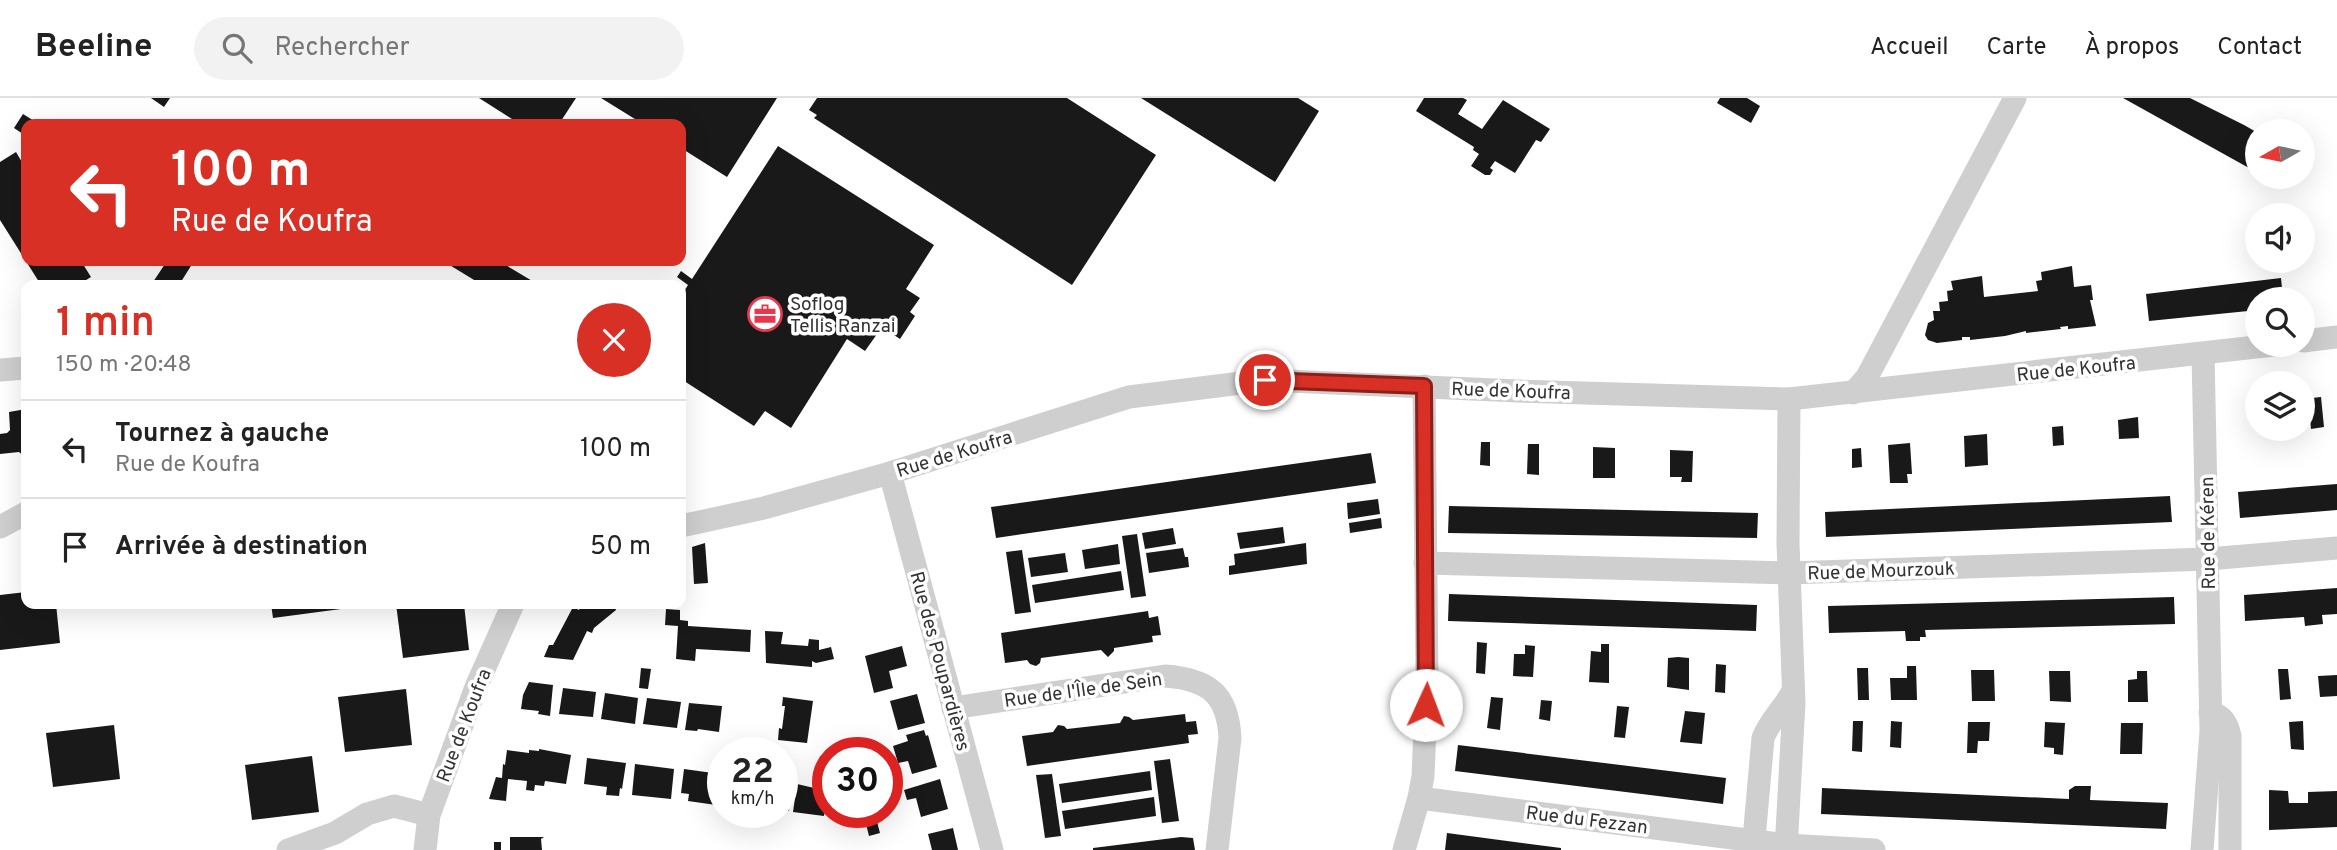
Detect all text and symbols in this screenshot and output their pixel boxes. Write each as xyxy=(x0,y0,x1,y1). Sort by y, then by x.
search box xyxy=(194,17,684,80)
text: Beeline xyxy=(35,27,152,69)
icon: search xyxy=(218,29,256,67)
text: Rechercher xyxy=(274,32,410,65)
text: Accueil xyxy=(1870,33,1949,63)
text: Carte xyxy=(1987,33,2046,63)
text: À propos xyxy=(2084,33,2179,63)
text: Contact xyxy=(2217,33,2302,63)
north arrow xyxy=(2245,119,2315,189)
map controls xyxy=(2245,119,2315,441)
text: 100 m xyxy=(171,142,310,204)
icon: left xyxy=(56,147,147,238)
text: Rue de Koufra xyxy=(171,203,373,243)
button: sound xyxy=(2245,203,2315,273)
button: search xyxy=(2245,287,2315,357)
place label: Soflog Tellis Ranzai xyxy=(790,293,896,339)
office icon: Soflog Tellis Ranzai xyxy=(746,295,784,333)
text: 1 min xyxy=(56,298,155,351)
button: close xyxy=(577,303,651,377)
pin xyxy=(1235,350,1295,410)
text: 150 m · 20:48 xyxy=(56,351,192,380)
street label: Rue de Koufra xyxy=(2015,352,2137,388)
icon: arrive xyxy=(1246,361,1284,399)
button: layers xyxy=(2245,371,2315,441)
street label: Rue de Koufra xyxy=(1451,378,1571,406)
text: Tournez à gauche xyxy=(115,418,329,451)
street label: Rue de Koufra xyxy=(894,426,1015,484)
icon: left xyxy=(56,430,94,468)
text: 100 m xyxy=(580,433,651,466)
text: Rue de Koufra xyxy=(115,451,260,480)
street label: Rue de Kéren xyxy=(2196,476,2222,590)
icon: arrive xyxy=(56,528,94,566)
text: Arrivée à destination xyxy=(115,531,368,564)
text: 50 m xyxy=(590,531,651,564)
street label: Rue de Mourzouk xyxy=(1807,557,1955,587)
street label: Rue des Poupardières xyxy=(904,569,975,754)
street label: Rue de Koufra xyxy=(432,666,498,786)
street label: Rue de l'Île de Sein xyxy=(1003,667,1164,714)
position arrow xyxy=(1389,668,1463,742)
speed limit sign: 30 xyxy=(812,737,903,828)
text: 22 xyxy=(731,751,774,795)
text: km/h xyxy=(731,788,774,811)
street label: Rue du Fezzan xyxy=(1524,802,1649,840)

